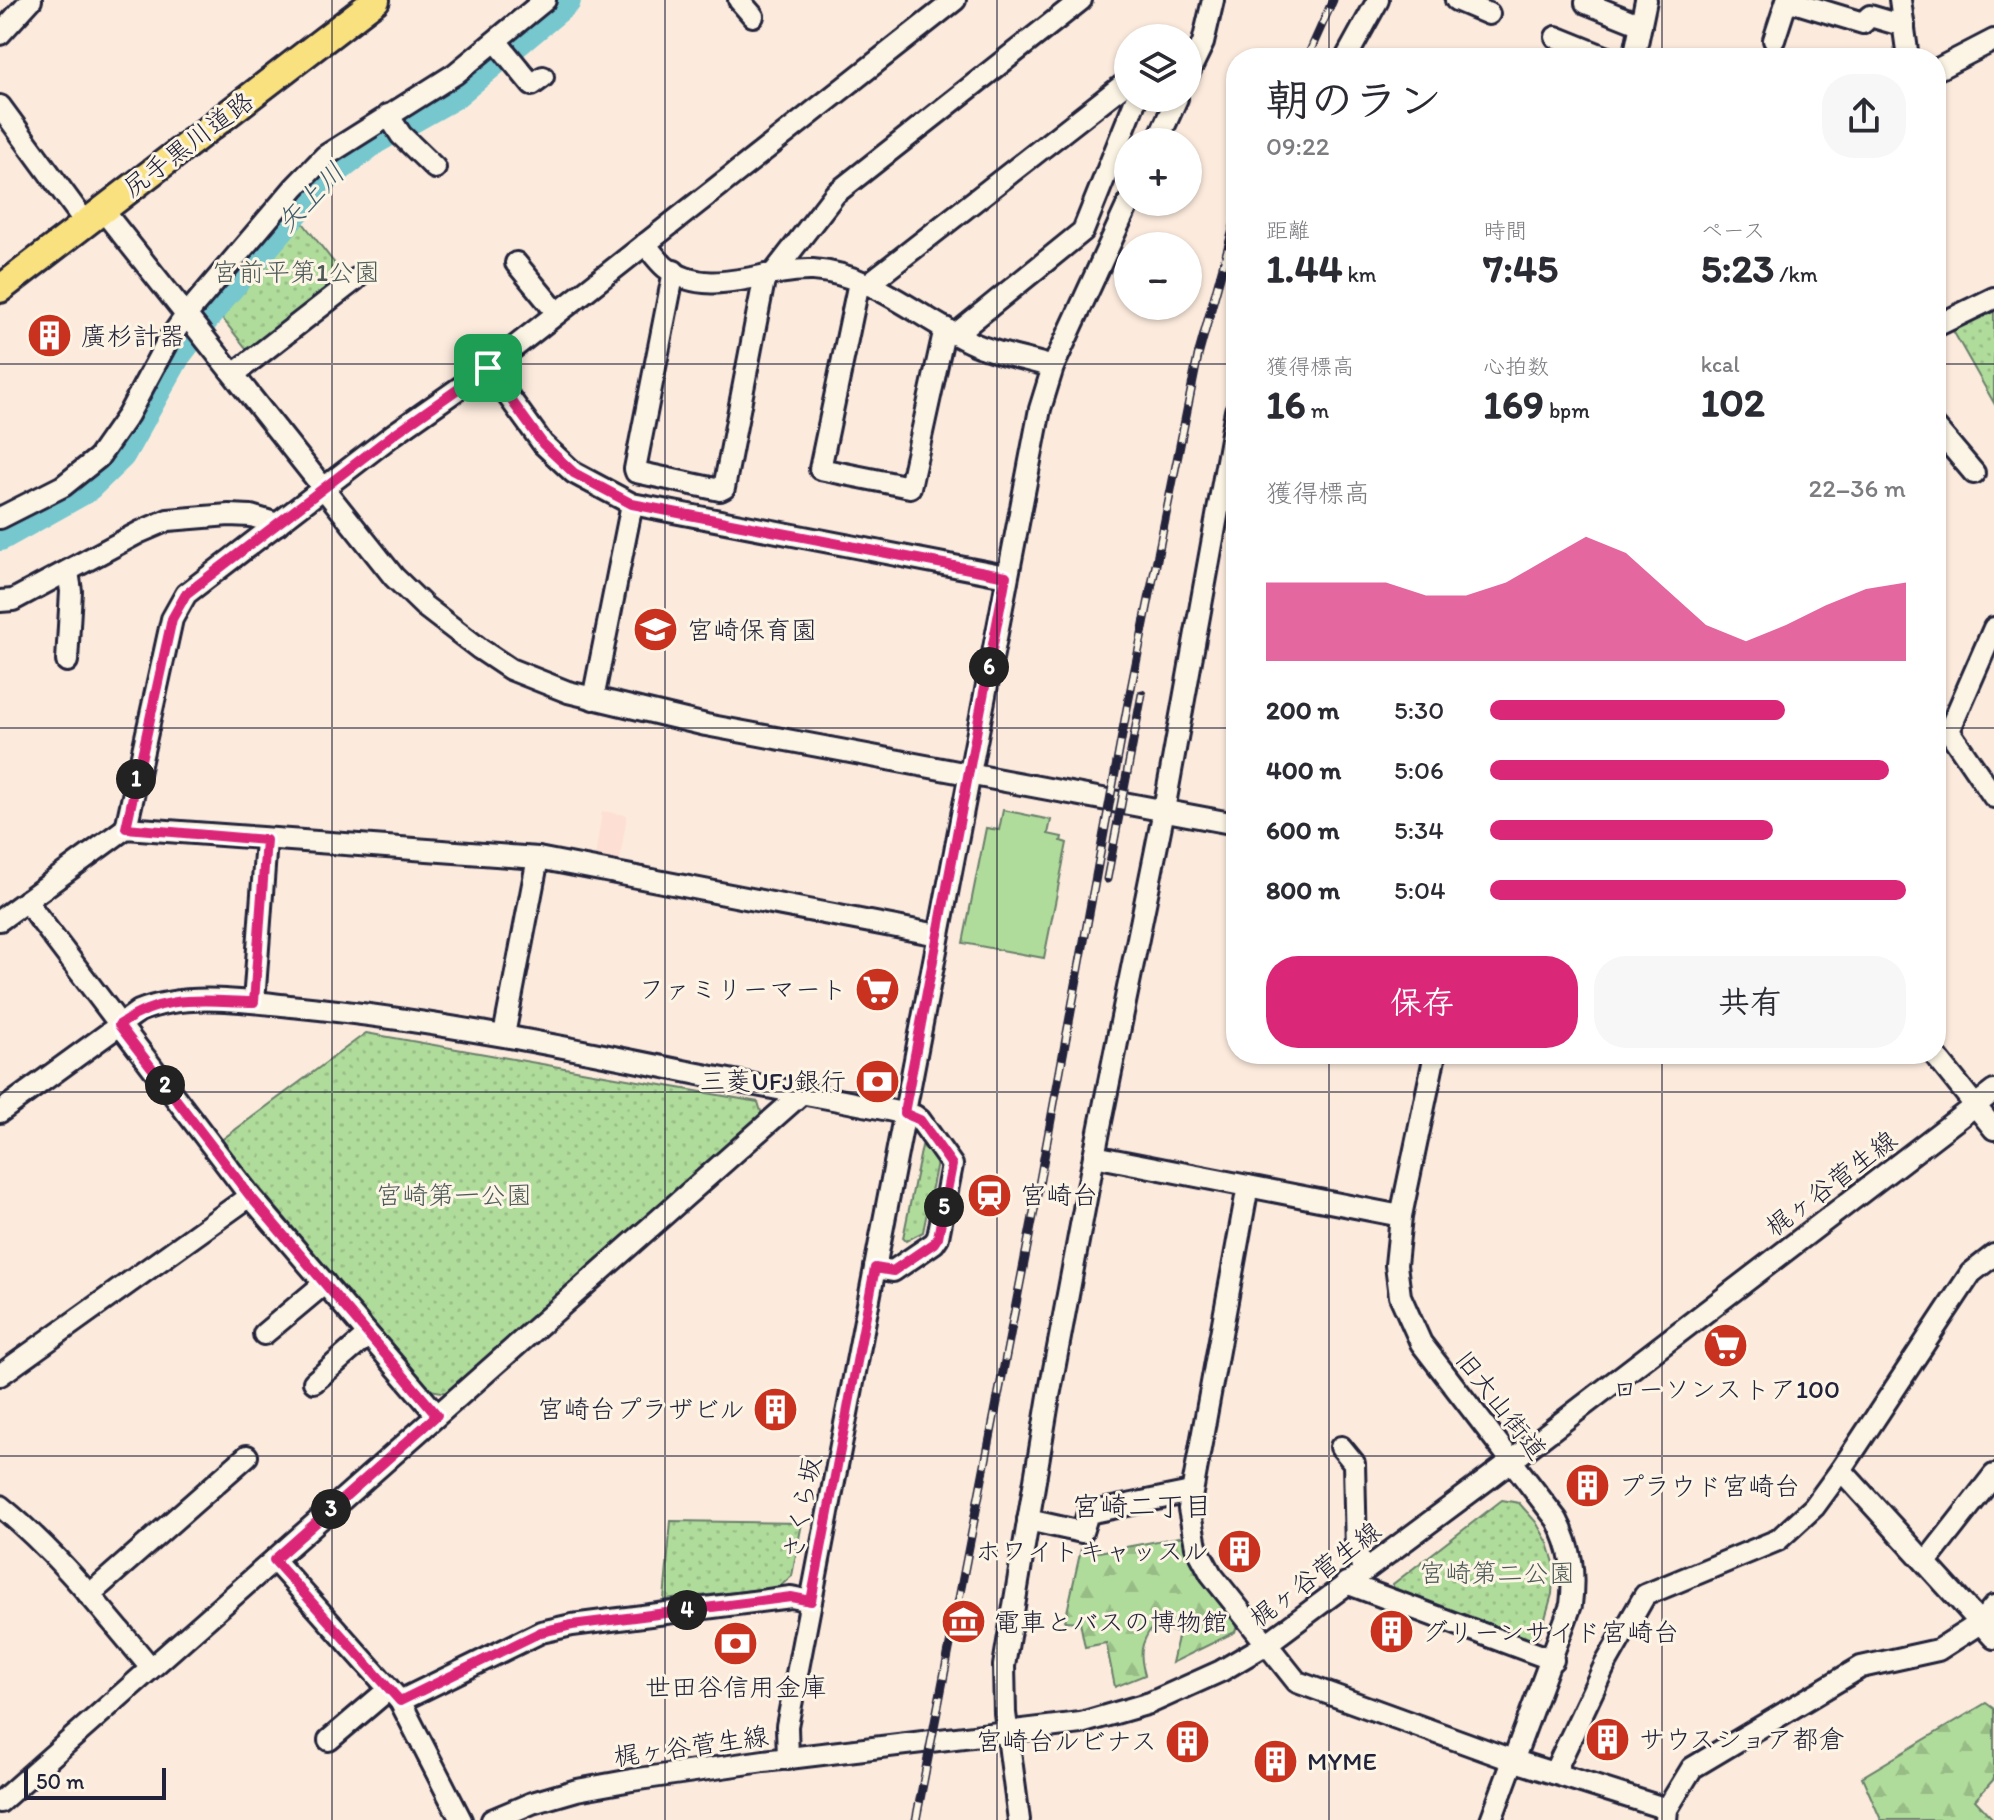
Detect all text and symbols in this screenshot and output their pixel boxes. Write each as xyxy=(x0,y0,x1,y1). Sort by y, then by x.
map controls xyxy=(1114,24,1202,320)
button: layers xyxy=(1114,24,1202,112)
text: 朝のラン xyxy=(1266,73,1442,126)
button: share xyxy=(1822,74,1906,158)
street label: 尻手黒川道路 xyxy=(116,84,260,204)
button: + xyxy=(1114,128,1202,216)
text: 09:22 xyxy=(1266,130,1329,162)
water label: 矢上川 xyxy=(269,155,351,239)
text: 距離 xyxy=(1266,217,1310,244)
text: 時間 xyxy=(1483,217,1527,244)
text: ペース xyxy=(1701,217,1765,244)
button: − xyxy=(1114,232,1202,320)
text: 1.44 xyxy=(1266,244,1342,292)
text: 7:45 xyxy=(1483,244,1558,292)
text: 5:23 xyxy=(1701,244,1774,292)
park label: 宮前平第1公園 xyxy=(212,256,380,288)
text: km xyxy=(1342,261,1377,288)
text: /km xyxy=(1774,261,1818,288)
building icon: 廣杉計器 xyxy=(26,312,74,360)
place label: 廣杉計器 xyxy=(81,320,185,352)
pin xyxy=(454,334,522,402)
icon: arrive xyxy=(466,346,510,390)
text: kcal xyxy=(1701,351,1740,378)
text: 獲得標高 xyxy=(1266,353,1354,380)
text: 心拍数 xyxy=(1483,353,1549,380)
text: 102 xyxy=(1701,378,1765,426)
text: 16 xyxy=(1266,380,1306,428)
text: 169 xyxy=(1483,380,1544,428)
text: m xyxy=(1306,397,1329,424)
text: bpm xyxy=(1544,397,1590,424)
text: 22–36 m xyxy=(1808,472,1906,504)
text: 獲得標高 xyxy=(1266,477,1370,509)
school or university icon: 宮崎保育園 xyxy=(632,606,680,654)
place label: 宮崎保育園 xyxy=(687,614,817,646)
pin: 6 xyxy=(969,647,1009,687)
text: 6 xyxy=(983,653,995,680)
text: 200 m xyxy=(1266,694,1339,726)
text: 5:30 xyxy=(1394,694,1444,726)
text: 400 m xyxy=(1266,754,1341,786)
text: 5:06 xyxy=(1394,754,1444,786)
pin: 1 xyxy=(116,759,156,799)
text: 1 xyxy=(131,765,141,792)
text: 600 m xyxy=(1266,814,1340,846)
text: 5:34 xyxy=(1394,814,1444,846)
text: 800 m xyxy=(1266,874,1340,906)
text: 5:04 xyxy=(1394,874,1446,906)
button: 保存 xyxy=(1266,956,1578,1048)
button: 共有 xyxy=(1594,956,1906,1048)
supermarket icon: ファミリーマート xyxy=(854,965,902,1013)
place label: ファミリーマート xyxy=(638,973,847,1005)
bank icon: 三菱UFJ銀行 xyxy=(853,1057,901,1105)
pin: 2 xyxy=(145,1065,185,1105)
place label: 三菱UFJ銀行 xyxy=(699,1065,846,1097)
text: 2 xyxy=(159,1071,171,1098)
street label: 梶ヶ谷菅生線 xyxy=(1759,1123,1903,1243)
station icon: 宮崎台 xyxy=(965,1171,1013,1219)
park label: 宮崎第一公園 xyxy=(376,1179,532,1211)
place label: 宮崎台 xyxy=(1020,1179,1098,1211)
pin: 5 xyxy=(924,1187,964,1227)
text: 5 xyxy=(938,1193,950,1220)
supermarket icon: ローソンストア100 xyxy=(1702,1322,1750,1370)
street label: 旧大山街道 xyxy=(1448,1344,1554,1466)
place label: ローソンストア100 xyxy=(1612,1373,1840,1405)
building icon: 宮崎台プラザビル xyxy=(752,1385,800,1433)
place label: 宮崎台プラザビル xyxy=(538,1393,745,1425)
street label: さくら坂 xyxy=(776,1454,828,1562)
building icon: プラウド宮崎台 xyxy=(1563,1462,1611,1510)
place label: プラウド宮崎台 xyxy=(1618,1470,1800,1502)
pin: 3 xyxy=(311,1489,351,1529)
district label: 宮崎二丁目 xyxy=(1072,1489,1212,1523)
text: 3 xyxy=(325,1495,337,1522)
street label: 梶ヶ谷菅生線 xyxy=(1243,1514,1387,1634)
building icon: ホワイトキャッスル xyxy=(1216,1527,1264,1575)
place label: ホワイトキャッスル xyxy=(975,1535,1209,1567)
park label: 宮崎第二公園 xyxy=(1419,1557,1575,1589)
pin: 4 xyxy=(667,1590,707,1630)
text: 4 xyxy=(680,1596,694,1623)
museum icon: 電車とバスの博物館 xyxy=(939,1598,987,1646)
place label: 電車とバスの博物館 xyxy=(994,1606,1228,1638)
building icon: グリーンサイド宮崎台 xyxy=(1367,1608,1415,1656)
place label: グリーンサイド宮崎台 xyxy=(1422,1616,1679,1648)
bank icon: 世田谷信用金庫 xyxy=(712,1620,760,1668)
place label: 世田谷信用金庫 xyxy=(645,1671,827,1703)
building icon: サウスショア都倉 xyxy=(1584,1715,1632,1763)
building icon: 宮崎台ルビナス xyxy=(1164,1717,1212,1765)
street label: 梶ヶ谷菅生線 xyxy=(612,1719,770,1773)
place label: サウスショア都倉 xyxy=(1639,1723,1844,1755)
place label: 宮崎台ルビナス xyxy=(976,1725,1157,1757)
building icon: MYME xyxy=(1252,1737,1300,1785)
place label: MYME xyxy=(1307,1745,1377,1777)
scale bar xyxy=(24,1764,166,1800)
text: 50 m xyxy=(36,1768,85,1795)

